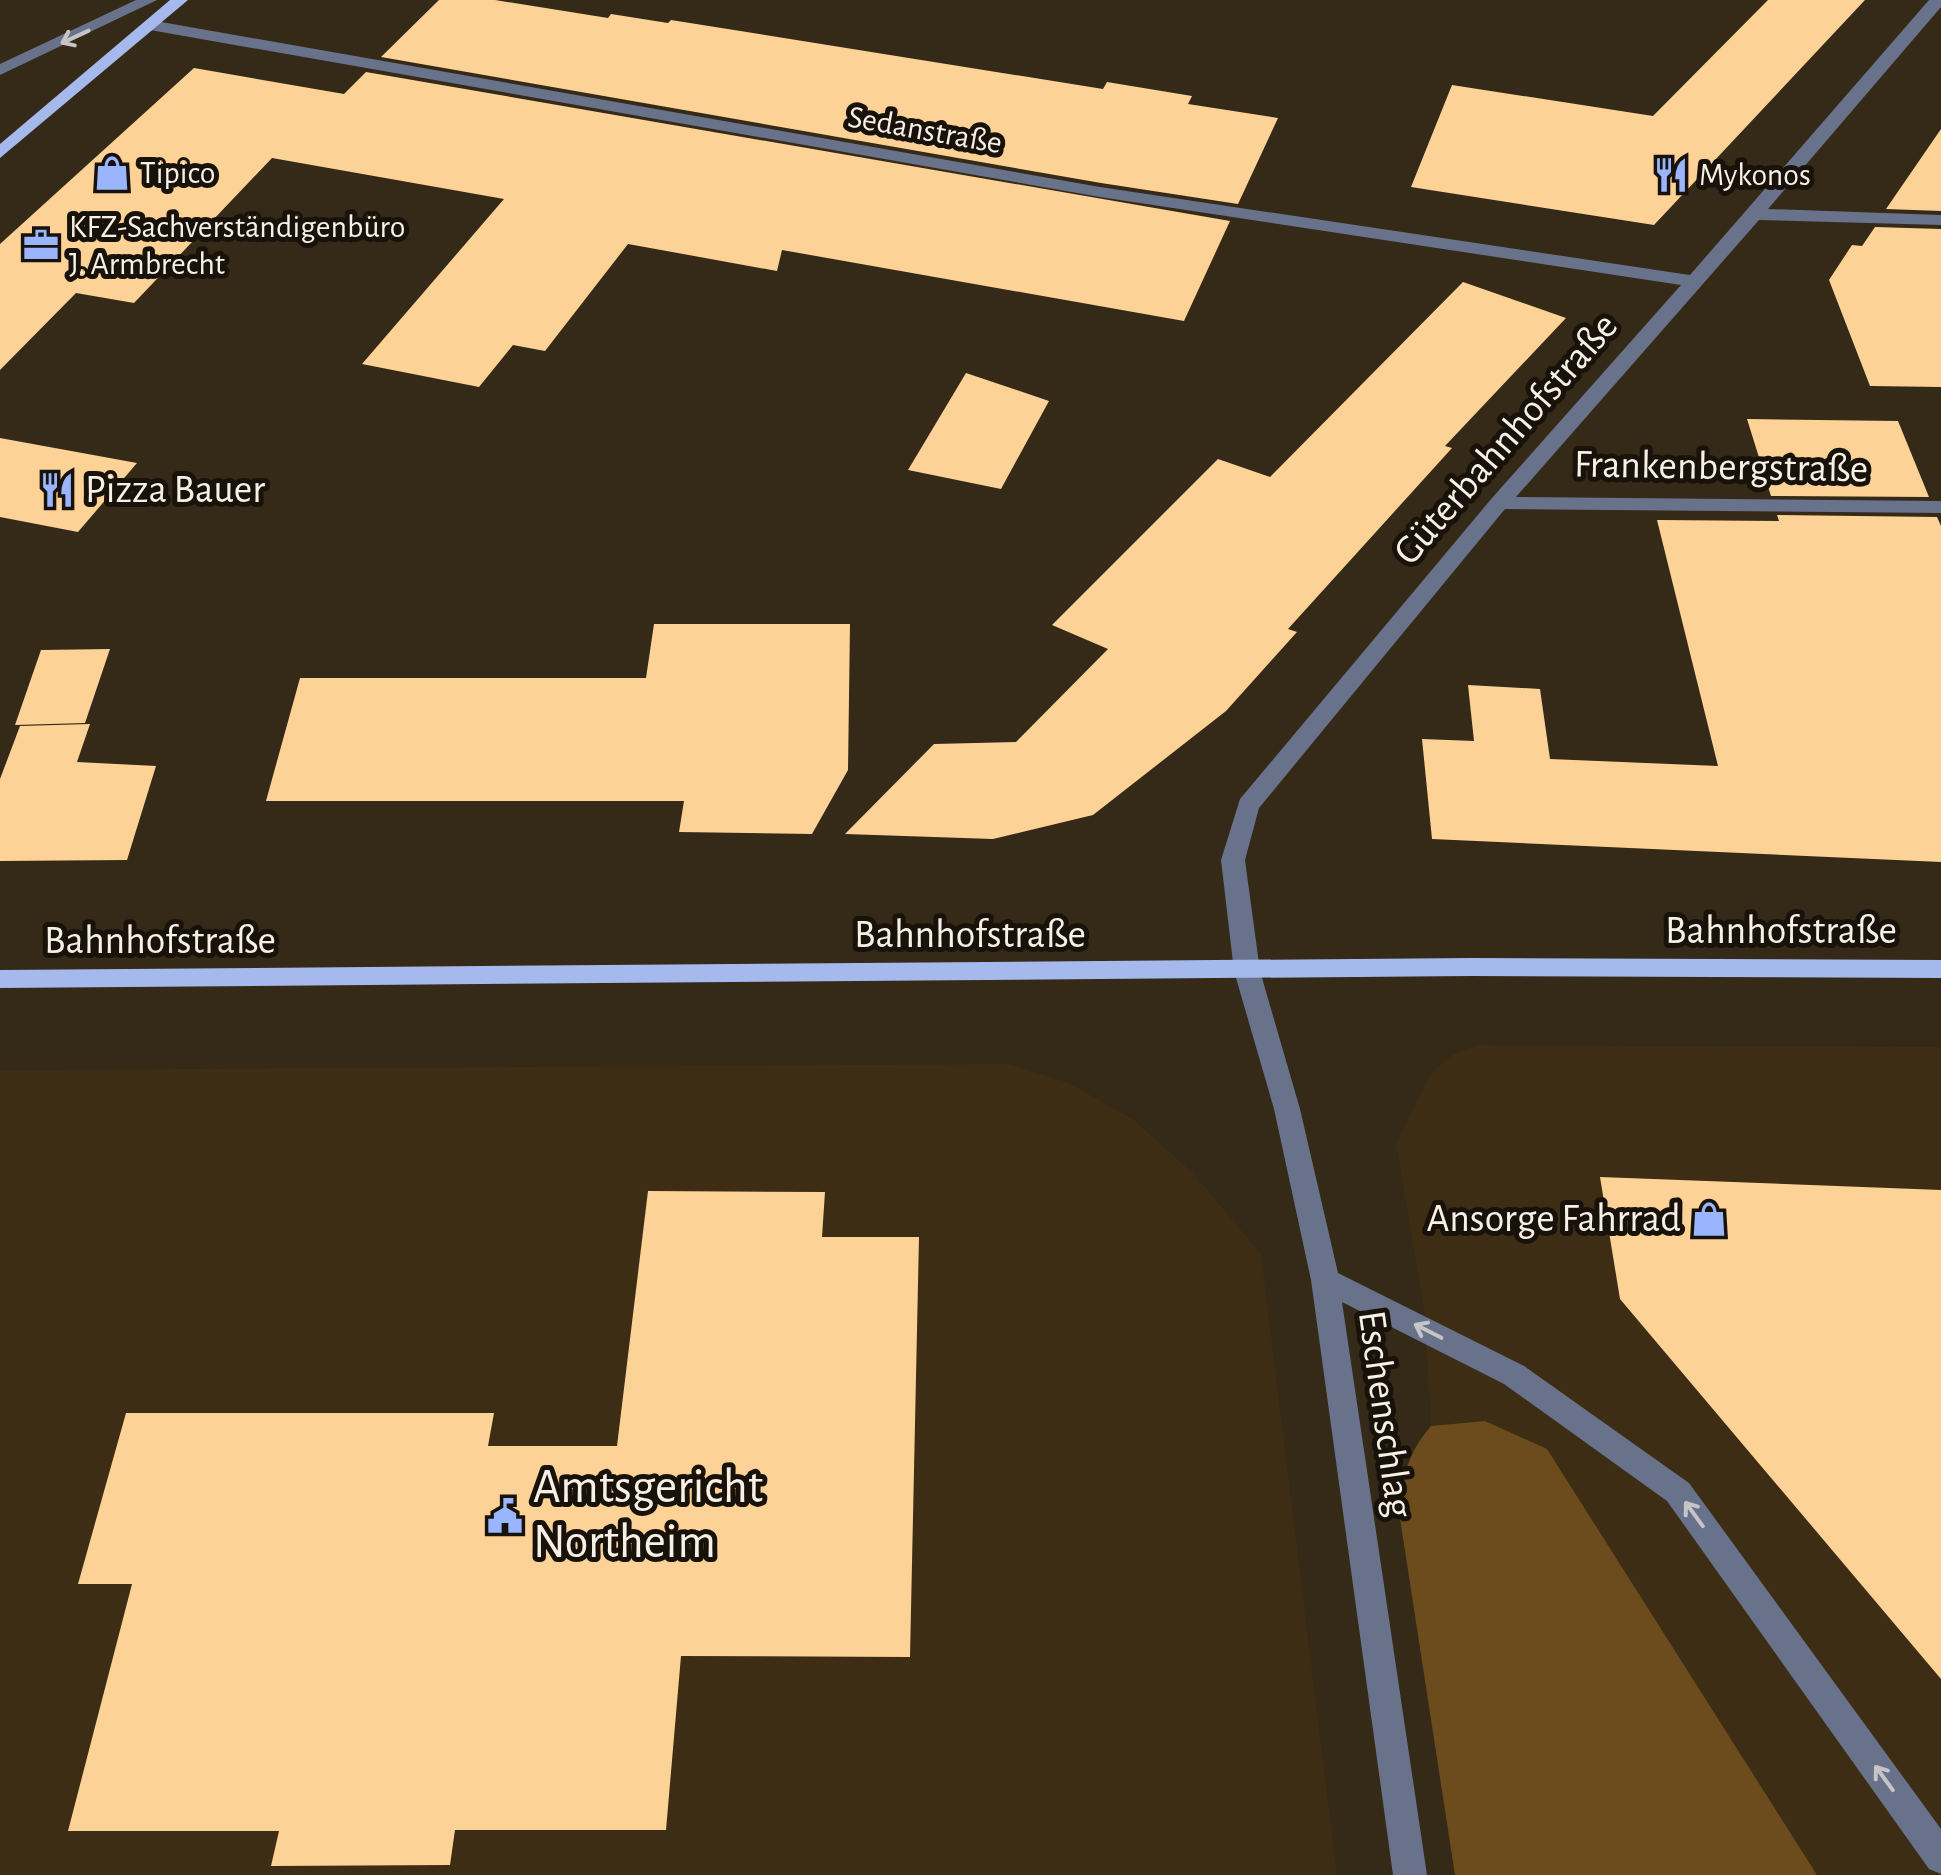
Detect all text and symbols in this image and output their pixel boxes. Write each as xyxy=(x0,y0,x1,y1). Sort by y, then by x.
one-way arrow xyxy=(61,29,91,48)
street label: Sedanstraße xyxy=(845,101,1005,159)
shop icon: Tipico xyxy=(93,154,131,192)
restaurant icon: Mykonos xyxy=(1652,156,1690,194)
place label: Tipico xyxy=(140,157,216,189)
place label: Mykonos xyxy=(1699,159,1811,191)
place label: KFZ-Sachverständigenbüro J. Armbrecht xyxy=(69,211,406,280)
office icon: KFZ-Sachverständigenbüro J. Armbrecht xyxy=(22,226,60,264)
street label: Güterbahnhofstraße xyxy=(1387,306,1625,572)
street label: Frankenbergstraße xyxy=(1573,444,1869,490)
place label: Pizza Bauer xyxy=(85,470,265,510)
restaurant icon: Pizza Bauer xyxy=(38,471,76,509)
street label: Bahnhofstraße xyxy=(1665,911,1897,951)
street label: Bahnhofstraße xyxy=(854,915,1086,955)
street label: Bahnhofstraße xyxy=(44,921,276,961)
place label: Ansorge Fahrrad xyxy=(1426,1199,1681,1239)
shop icon: Ansorge Fahrrad xyxy=(1690,1200,1728,1238)
street label: Eschenschlag xyxy=(1351,1308,1419,1520)
one-way arrow xyxy=(1414,1321,1444,1340)
place label: Amtsgericht Northeim xyxy=(533,1464,763,1567)
public building icon: Amtsgericht Northeim xyxy=(486,1497,524,1535)
one-way arrow xyxy=(1684,1501,1705,1528)
one-way arrow xyxy=(1874,1764,1895,1792)

